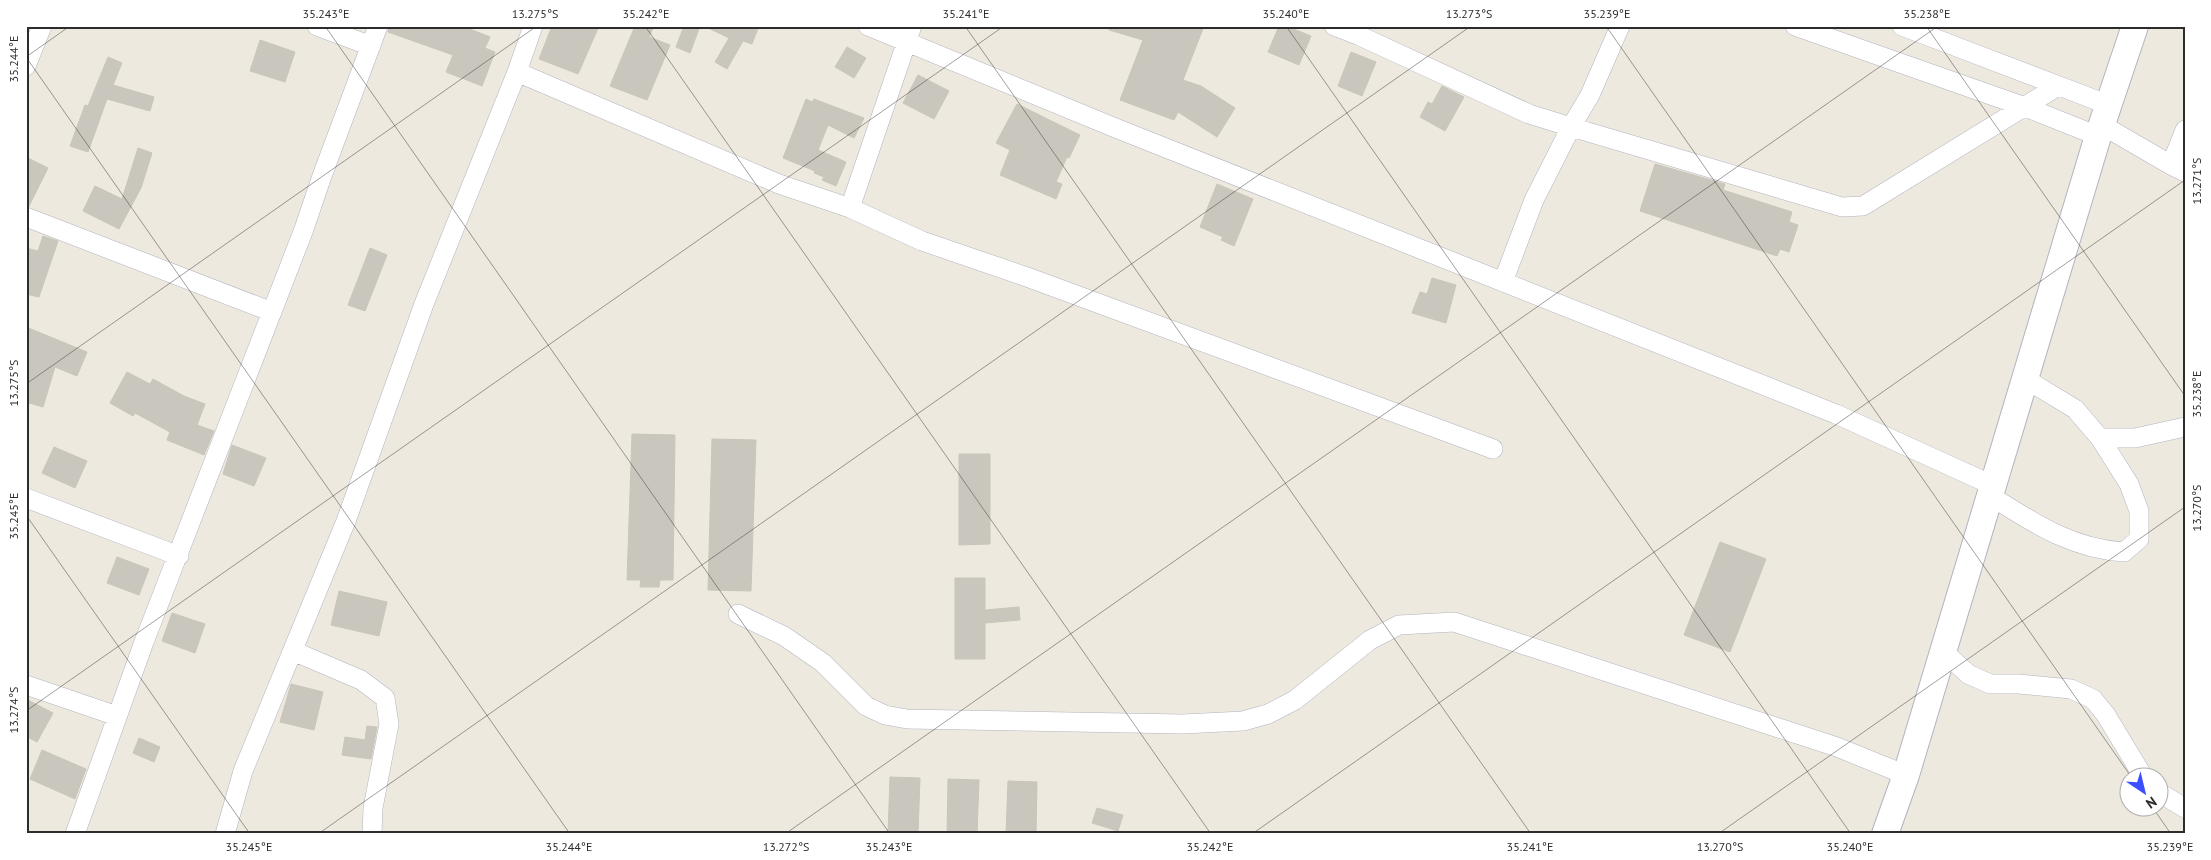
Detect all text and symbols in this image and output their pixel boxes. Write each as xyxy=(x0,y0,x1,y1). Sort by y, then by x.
text: 35.243°E xyxy=(303,6,349,21)
text: 13.275°S xyxy=(512,6,558,21)
text: 35.242°E xyxy=(623,6,669,21)
text: 35.241°E xyxy=(943,6,989,21)
text: 35.240°E xyxy=(1263,6,1309,21)
text: 13.273°S xyxy=(1446,6,1492,21)
text: 35.239°E xyxy=(1584,6,1630,21)
text: 35.238°E xyxy=(1904,6,1950,21)
text: 35.244°E xyxy=(6,36,21,82)
text: 13.271°S xyxy=(2189,158,2204,204)
text: 13.275°S xyxy=(6,360,21,406)
text: 35.238°E xyxy=(2189,371,2204,417)
text: 13.270°S xyxy=(2189,485,2204,531)
text: 35.245°E xyxy=(6,493,21,539)
text: 13.274°S xyxy=(6,687,21,733)
north arrow xyxy=(2118,768,2168,818)
text: N xyxy=(2143,793,2160,813)
text: 35.245°E xyxy=(226,839,272,854)
text: 35.244°E xyxy=(546,839,592,854)
text: 13.272°S xyxy=(763,839,809,854)
text: 35.243°E xyxy=(866,839,912,854)
text: 35.242°E xyxy=(1187,839,1233,854)
text: 35.241°E xyxy=(1507,839,1553,854)
text: 13.270°S xyxy=(1697,839,1743,854)
text: 35.240°E xyxy=(1827,839,1873,854)
text: 35.239°E xyxy=(2147,839,2193,854)

